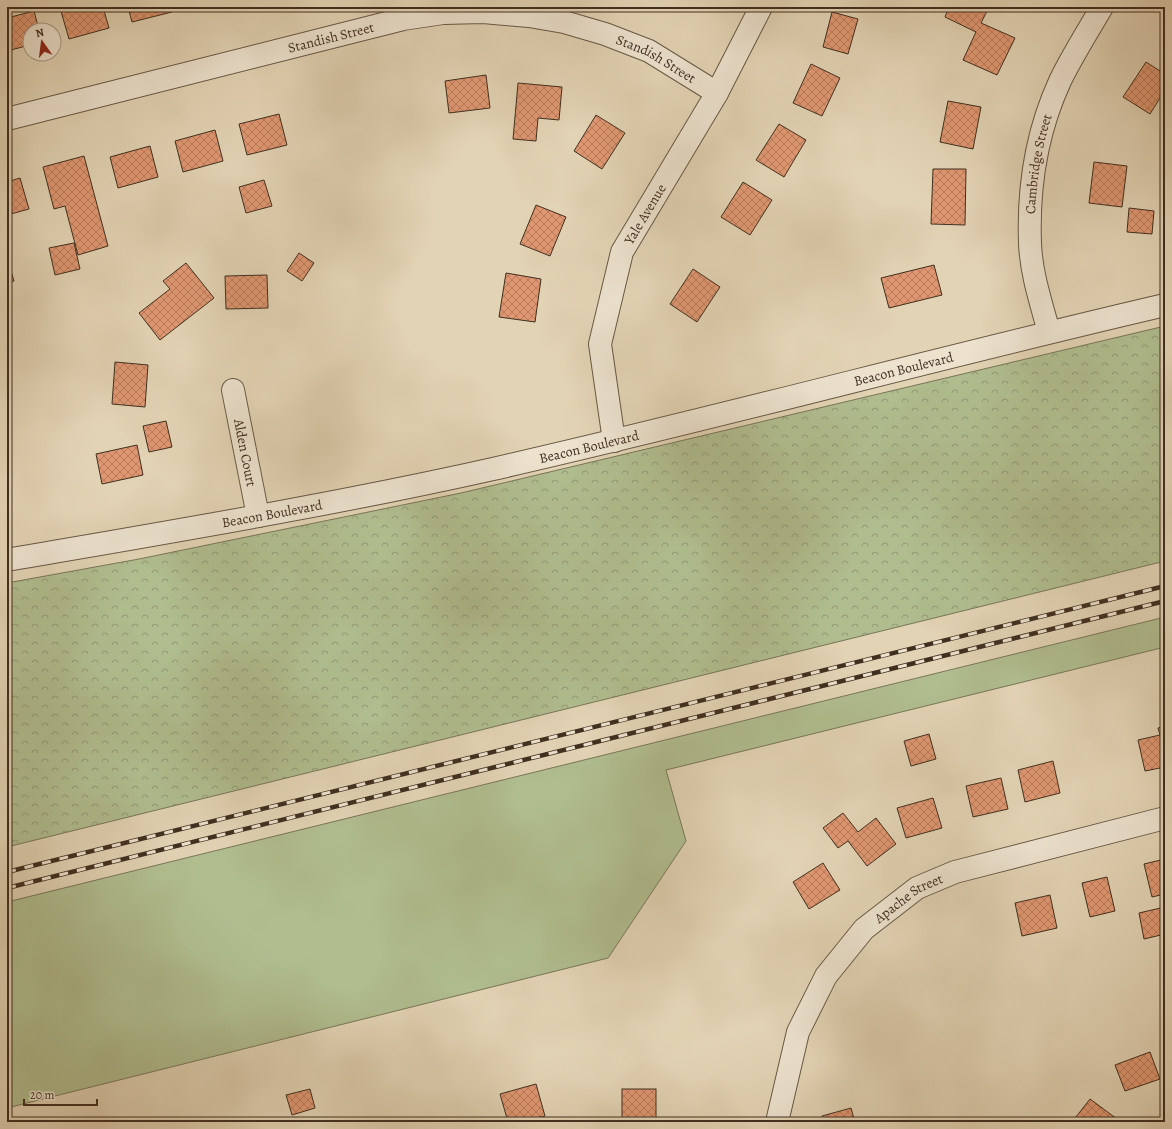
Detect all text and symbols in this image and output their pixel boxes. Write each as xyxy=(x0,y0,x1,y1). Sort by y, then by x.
street label: Standish Street xyxy=(286,17,376,57)
north arrow xyxy=(22,22,62,62)
text: N xyxy=(34,25,45,41)
street label: Standish Street xyxy=(613,30,700,87)
street label: Cambridge Street xyxy=(1020,111,1056,214)
street label: Yale Avenue xyxy=(619,180,670,249)
street label: Beacon Boulevard xyxy=(852,347,956,390)
street label: Alden Court xyxy=(229,416,262,489)
street label: Beacon Boulevard xyxy=(537,425,641,468)
street label: Beacon Boulevard xyxy=(220,495,324,532)
street label: Apache Street xyxy=(869,869,946,928)
scale bar xyxy=(24,1081,97,1107)
text: 20 m xyxy=(30,1087,54,1103)

